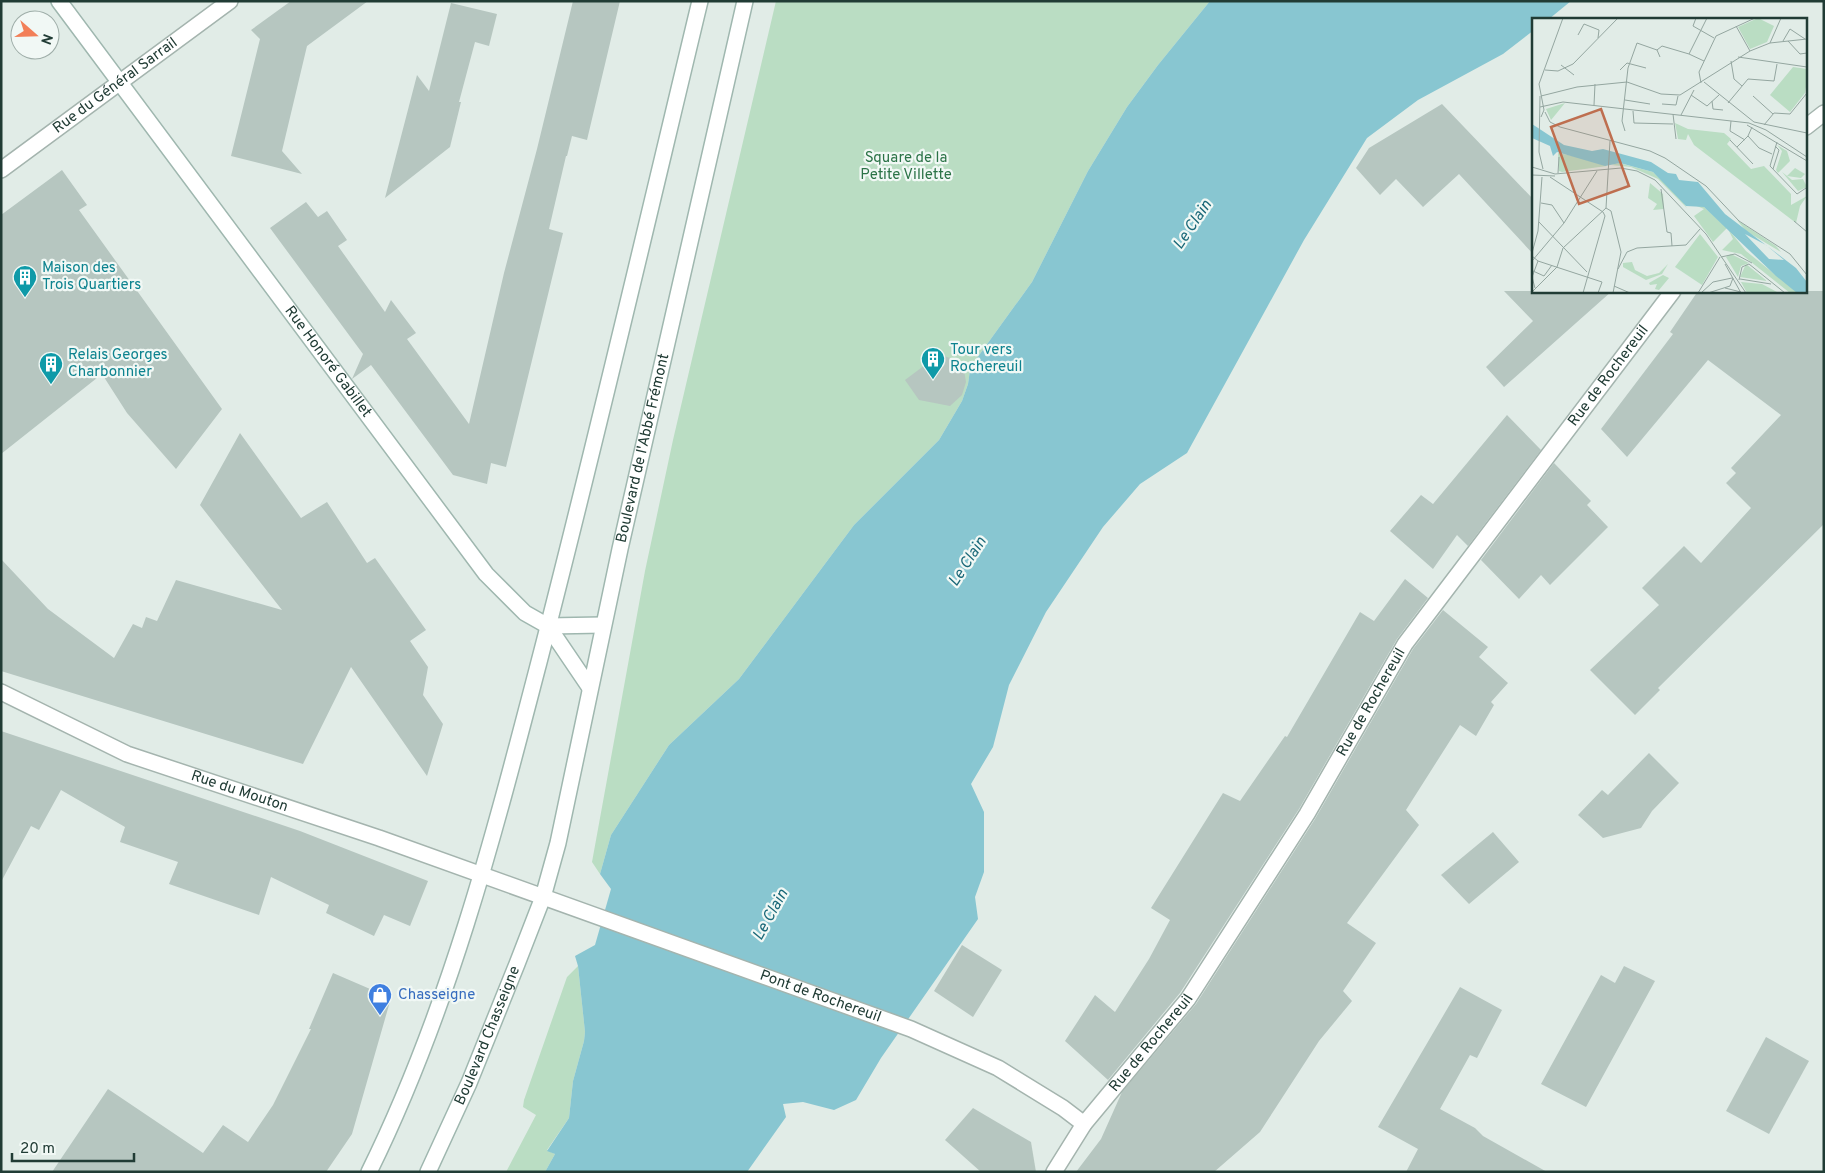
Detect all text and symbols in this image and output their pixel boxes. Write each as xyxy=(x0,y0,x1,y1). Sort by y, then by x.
north arrow xyxy=(10,10,60,60)
inset map xyxy=(1532,18,1808,292)
text: N xyxy=(36,31,56,47)
street label: Rue du Général Sarrail xyxy=(49,33,181,138)
park label: Square de la Petite Villette xyxy=(860,149,952,185)
water label: Le Clain xyxy=(1169,196,1217,254)
place label: Maison des Trois Quartiers xyxy=(42,259,141,295)
building icon: Maison des Trois Quartiers xyxy=(12,264,38,298)
street label: Rue Honoré Gabillet xyxy=(280,302,376,421)
street label: Rue de Rochereuil xyxy=(1564,322,1653,430)
place label: Tour vers Rochereuil xyxy=(950,341,1022,377)
place label: Relais Georges Charbonnier xyxy=(68,346,168,382)
building icon: Tour vers Rochereuil xyxy=(920,346,946,380)
building icon: Relais Georges Charbonnier xyxy=(38,351,64,385)
street label: Boulevard de l'Abbé Frémont xyxy=(612,352,674,545)
water label: Le Clain xyxy=(945,533,992,591)
street label: Rue de Rochereuil xyxy=(1333,645,1410,760)
street label: Rue du Mouton xyxy=(188,766,291,817)
water label: Le Clain xyxy=(749,886,793,944)
street label: Boulevard Chasseigne xyxy=(451,963,525,1108)
street label: Pont de Rochereuil xyxy=(757,966,884,1027)
shop icon: Chasseigne xyxy=(367,982,393,1016)
place label: Chasseigne xyxy=(398,986,475,1005)
street label: Rue de Rochereuil xyxy=(1105,991,1198,1096)
scale bar xyxy=(12,1130,135,1162)
text: 20 m xyxy=(20,1140,55,1159)

